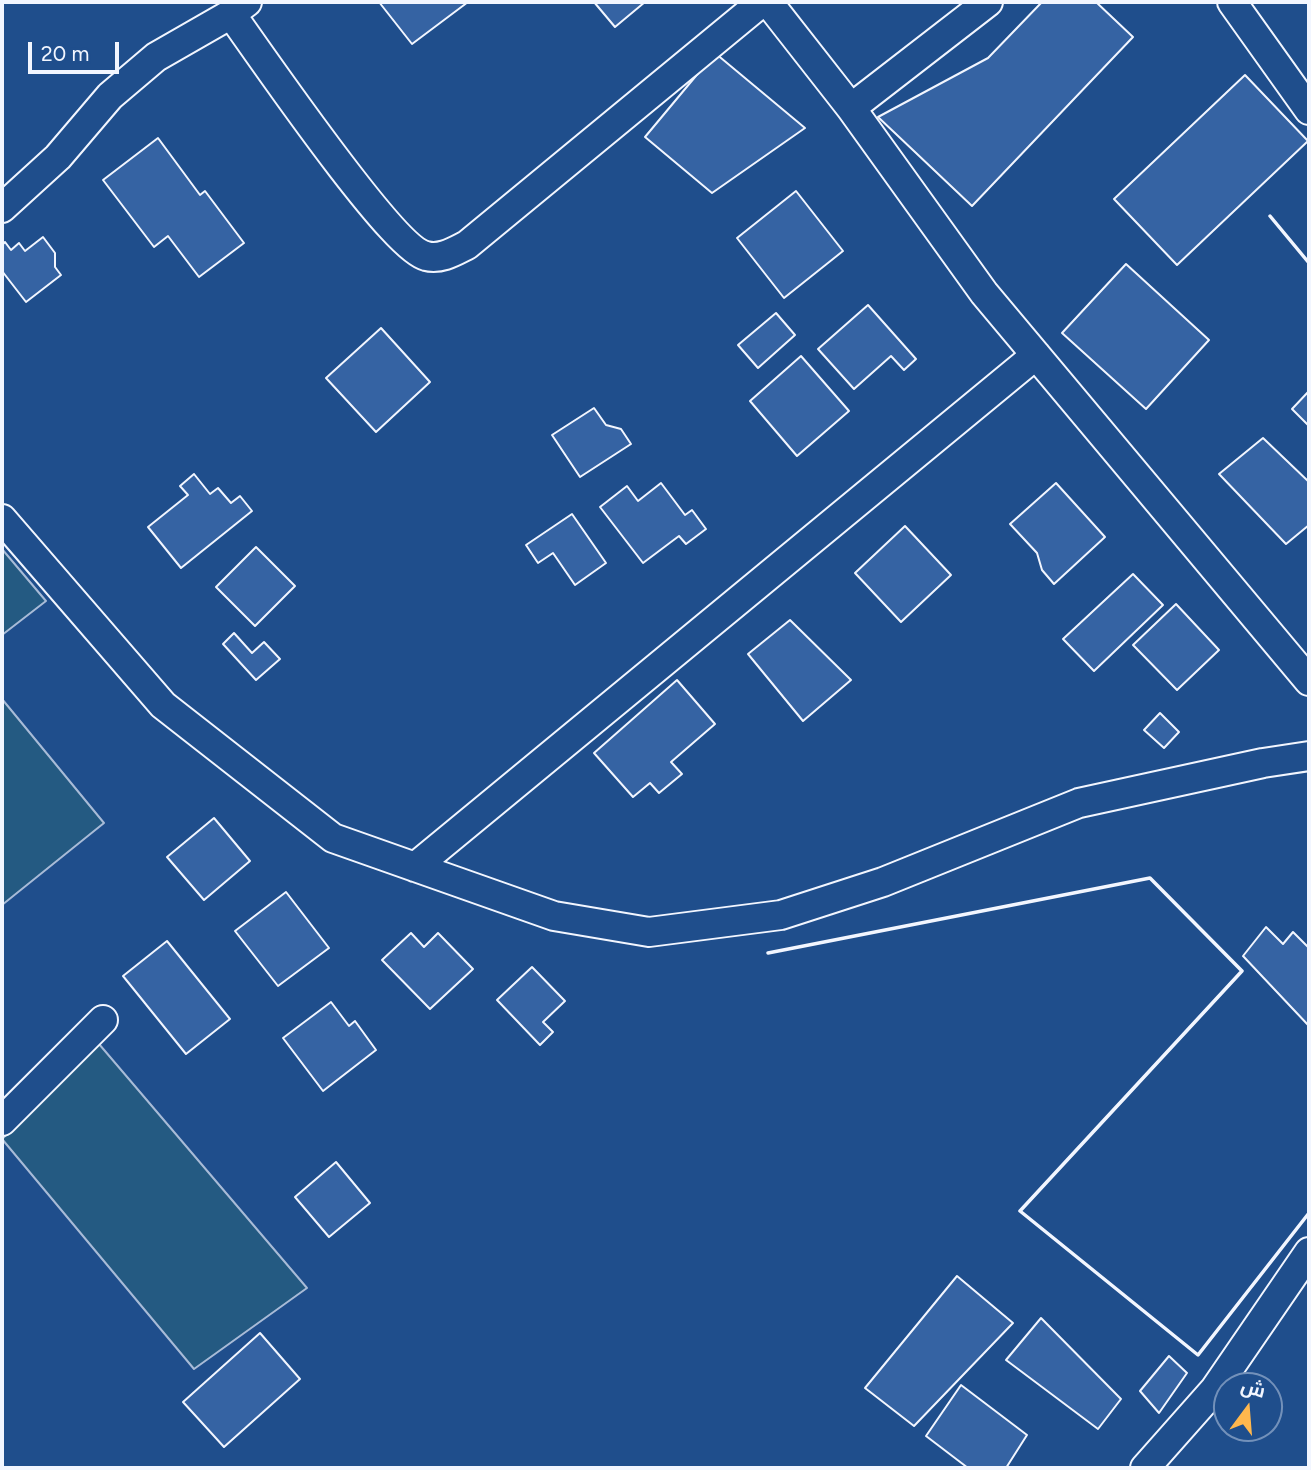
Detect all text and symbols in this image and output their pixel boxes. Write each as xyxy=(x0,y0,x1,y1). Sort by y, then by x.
scale bar xyxy=(32,28,122,72)
text: 20 m xyxy=(41,41,89,66)
north arrow xyxy=(1213,1372,1283,1442)
text: ش xyxy=(1238,1374,1268,1403)

